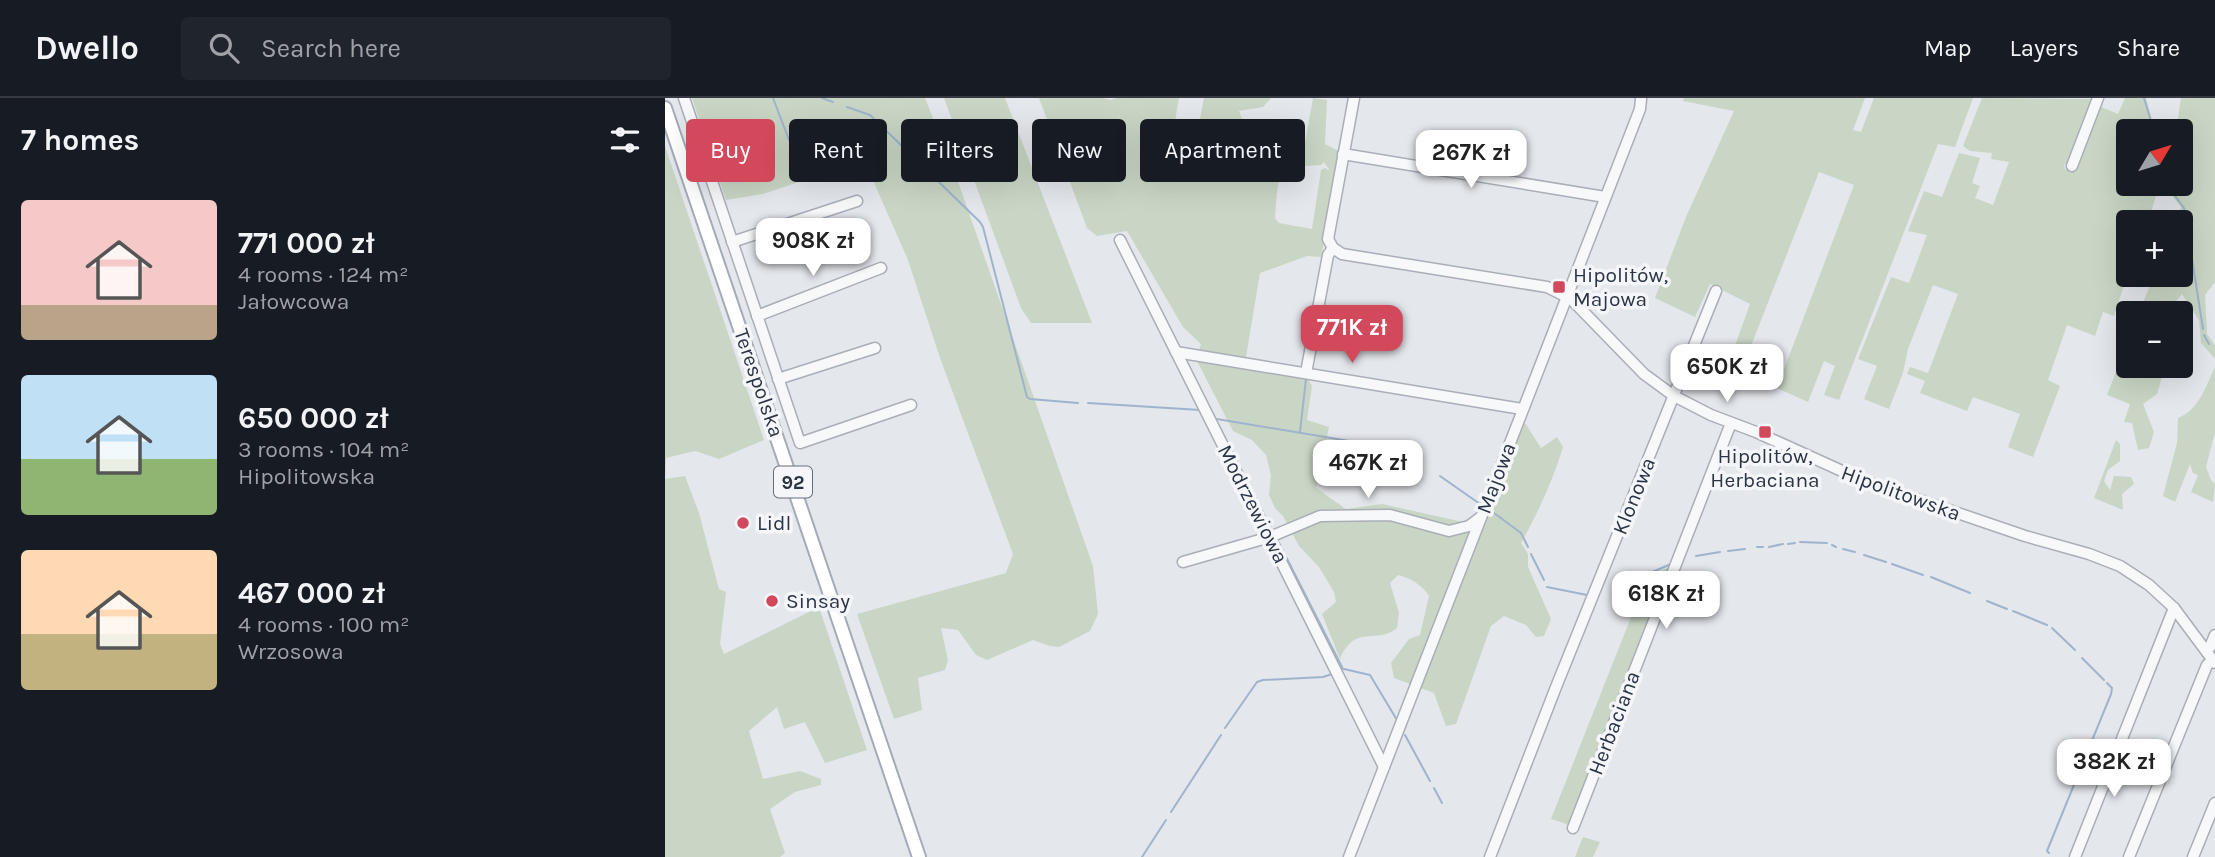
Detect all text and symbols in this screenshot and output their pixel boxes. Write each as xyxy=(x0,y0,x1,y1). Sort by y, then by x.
search box xyxy=(181,17,671,80)
text: Dwello xyxy=(35,29,139,67)
icon: search xyxy=(205,29,243,67)
text: Search here xyxy=(261,33,401,64)
text: Map xyxy=(1924,34,1972,62)
text: Layers xyxy=(2010,34,2079,62)
text: Share xyxy=(2117,34,2180,62)
chip: Buy xyxy=(686,119,775,182)
chip: Rent xyxy=(789,119,887,182)
chip: Filters xyxy=(901,119,1018,182)
chip: New xyxy=(1032,119,1126,182)
chip: Apartment xyxy=(1140,119,1305,182)
north arrow xyxy=(2116,119,2193,196)
map controls xyxy=(2116,119,2193,378)
icon: filters xyxy=(606,121,644,159)
text: 7 homes xyxy=(21,122,139,158)
pin: 267K zł xyxy=(1406,130,1536,190)
text: 267K zł xyxy=(1432,139,1510,166)
button: + xyxy=(2116,210,2193,287)
pin: 908K zł xyxy=(748,218,878,278)
text: 771 000 zł xyxy=(238,225,375,261)
text: 908K zł xyxy=(772,227,854,254)
icon: home xyxy=(77,228,161,312)
text: 4 rooms · 124 m² xyxy=(238,261,408,288)
place label: Hipolitów, Majowa xyxy=(1573,263,1668,311)
marker: Hipolitów, Majowa xyxy=(1551,279,1567,295)
text: Jałowcowa xyxy=(238,288,349,315)
button: − xyxy=(2116,301,2193,378)
pin: 771K zł xyxy=(1287,306,1417,365)
text: 771K zł xyxy=(1317,314,1387,341)
street label: Terespolska xyxy=(729,326,789,440)
pin: 650K zł xyxy=(1662,344,1792,404)
text: 650K zł xyxy=(1686,353,1768,380)
text: 650 000 zł xyxy=(238,400,389,436)
icon: home xyxy=(77,403,161,487)
marker: Hipolitów, Herbaciana xyxy=(1757,424,1773,440)
text: 3 rooms · 104 m² xyxy=(238,436,409,463)
street label: Majowa xyxy=(1472,439,1520,517)
pin: 467K zł xyxy=(1303,440,1433,500)
street label: Modrzewiowa xyxy=(1213,441,1293,567)
place label: Hipolitów, Herbaciana xyxy=(1710,444,1820,492)
text: 467K zł xyxy=(1329,449,1407,476)
street label: Klonowa xyxy=(1608,454,1660,538)
street label: Hipolitowska xyxy=(1838,460,1964,526)
text: Hipolitowska xyxy=(238,463,375,490)
road number: 92 xyxy=(774,466,812,498)
place label: Lidl xyxy=(757,511,791,535)
marker: Lidl xyxy=(735,515,751,531)
pin: 618K zł xyxy=(1601,572,1731,631)
text: 467 000 zł xyxy=(238,575,385,611)
icon: home xyxy=(77,578,161,662)
text: 618K zł xyxy=(1628,580,1704,607)
place label: Sinsay xyxy=(786,589,850,613)
marker: Sinsay xyxy=(764,593,780,609)
text: 4 rooms · 100 m² xyxy=(238,611,410,638)
text: Wrzosowa xyxy=(238,638,344,665)
street label: Herbaciana xyxy=(1583,668,1645,778)
pin: 382K zł xyxy=(2049,740,2179,799)
text: 382K zł xyxy=(2073,748,2155,775)

